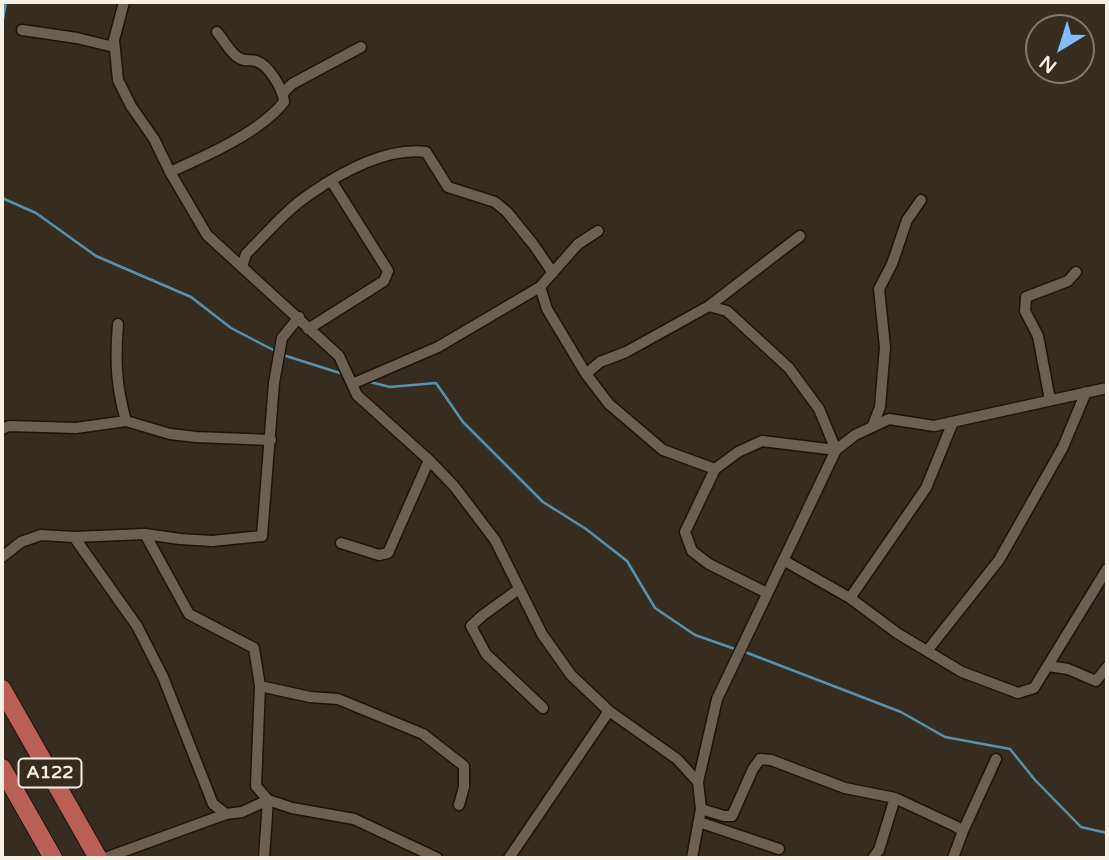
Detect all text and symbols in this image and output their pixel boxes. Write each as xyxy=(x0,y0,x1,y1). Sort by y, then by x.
north arrow xyxy=(1025,14,1095,84)
text: N xyxy=(1036,51,1061,77)
road number: A122 xyxy=(19,758,82,788)

